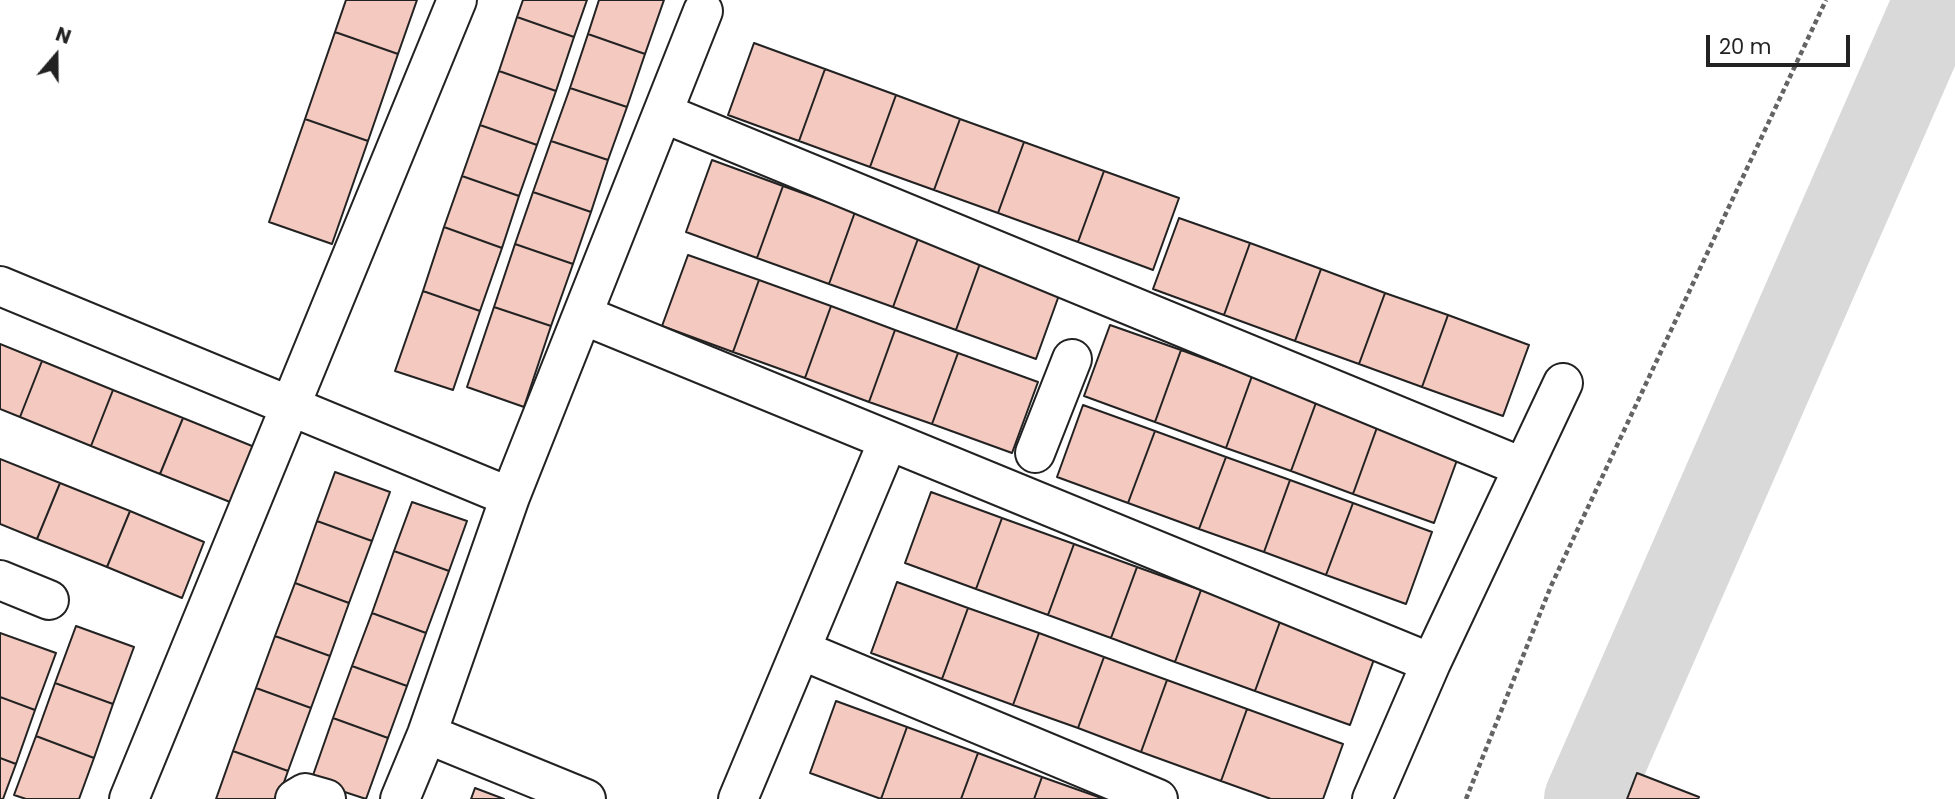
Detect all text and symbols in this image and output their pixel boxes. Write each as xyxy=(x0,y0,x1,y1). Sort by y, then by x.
north arrow xyxy=(21,21,91,91)
text: N xyxy=(52,21,75,51)
scale bar xyxy=(1710,21,1854,65)
text: 20 m xyxy=(1719,32,1772,61)

